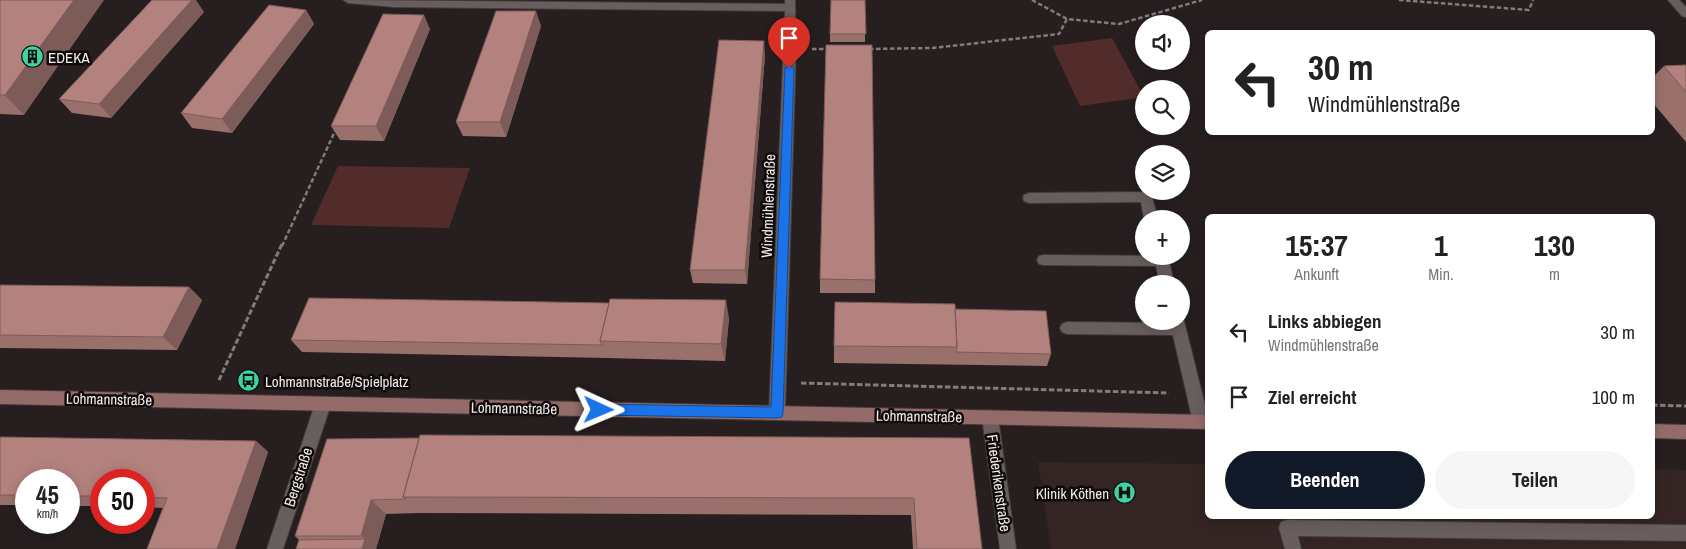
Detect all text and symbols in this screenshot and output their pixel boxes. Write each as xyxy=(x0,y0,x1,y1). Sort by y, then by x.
map controls xyxy=(1135,15,1190,330)
button: sound xyxy=(1135,15,1190,70)
pin xyxy=(768,17,810,68)
icon: arrive xyxy=(775,24,803,52)
text: 30 m xyxy=(1308,44,1373,91)
building icon: EDEKA xyxy=(20,45,44,69)
place label: EDEKA xyxy=(48,47,90,68)
icon: left xyxy=(1225,50,1290,115)
button: search xyxy=(1135,80,1190,135)
text: Windmühlenstraße xyxy=(1308,89,1460,119)
button: layers xyxy=(1135,145,1190,200)
street label: Windmühlenstraße xyxy=(756,154,780,258)
button: + xyxy=(1135,210,1190,265)
text: 15:37 xyxy=(1285,225,1348,265)
text: 1 xyxy=(1434,225,1448,265)
text: 130 xyxy=(1534,225,1575,265)
text: Ankunft xyxy=(1294,263,1339,285)
text: Min. xyxy=(1428,263,1454,285)
text: m xyxy=(1549,263,1560,285)
button: − xyxy=(1135,275,1190,330)
text: Links abbiegen xyxy=(1268,308,1381,334)
icon: left xyxy=(1225,318,1253,346)
text: 30 m xyxy=(1600,319,1635,345)
text: Windmühlenstraße xyxy=(1268,334,1379,356)
bus stop icon: Lohmannstraße/Spielplatz xyxy=(237,369,261,393)
place label: Lohmannstraße/Spielplatz xyxy=(265,371,409,392)
position arrow xyxy=(572,383,624,435)
icon: arrive xyxy=(1225,383,1253,411)
text: Ziel erreicht xyxy=(1268,384,1356,410)
text: 100 m xyxy=(1592,384,1635,410)
street label: Lohmannstraße xyxy=(66,388,152,410)
street label: Lohmannstraße xyxy=(471,397,557,419)
street label: Lohmannstraße xyxy=(876,405,962,427)
street label: Friederikenstraße xyxy=(982,433,1016,533)
street label: Bergstraße xyxy=(279,445,317,509)
button: Beenden xyxy=(1225,451,1425,509)
button: Teilen xyxy=(1435,451,1635,509)
speed limit sign: 50 xyxy=(90,469,155,534)
text: 45 xyxy=(36,478,59,512)
hospital icon: Klinik Köthen xyxy=(1113,481,1137,505)
place label: Klinik Köthen xyxy=(1036,483,1109,504)
text: km/h xyxy=(37,506,58,522)

